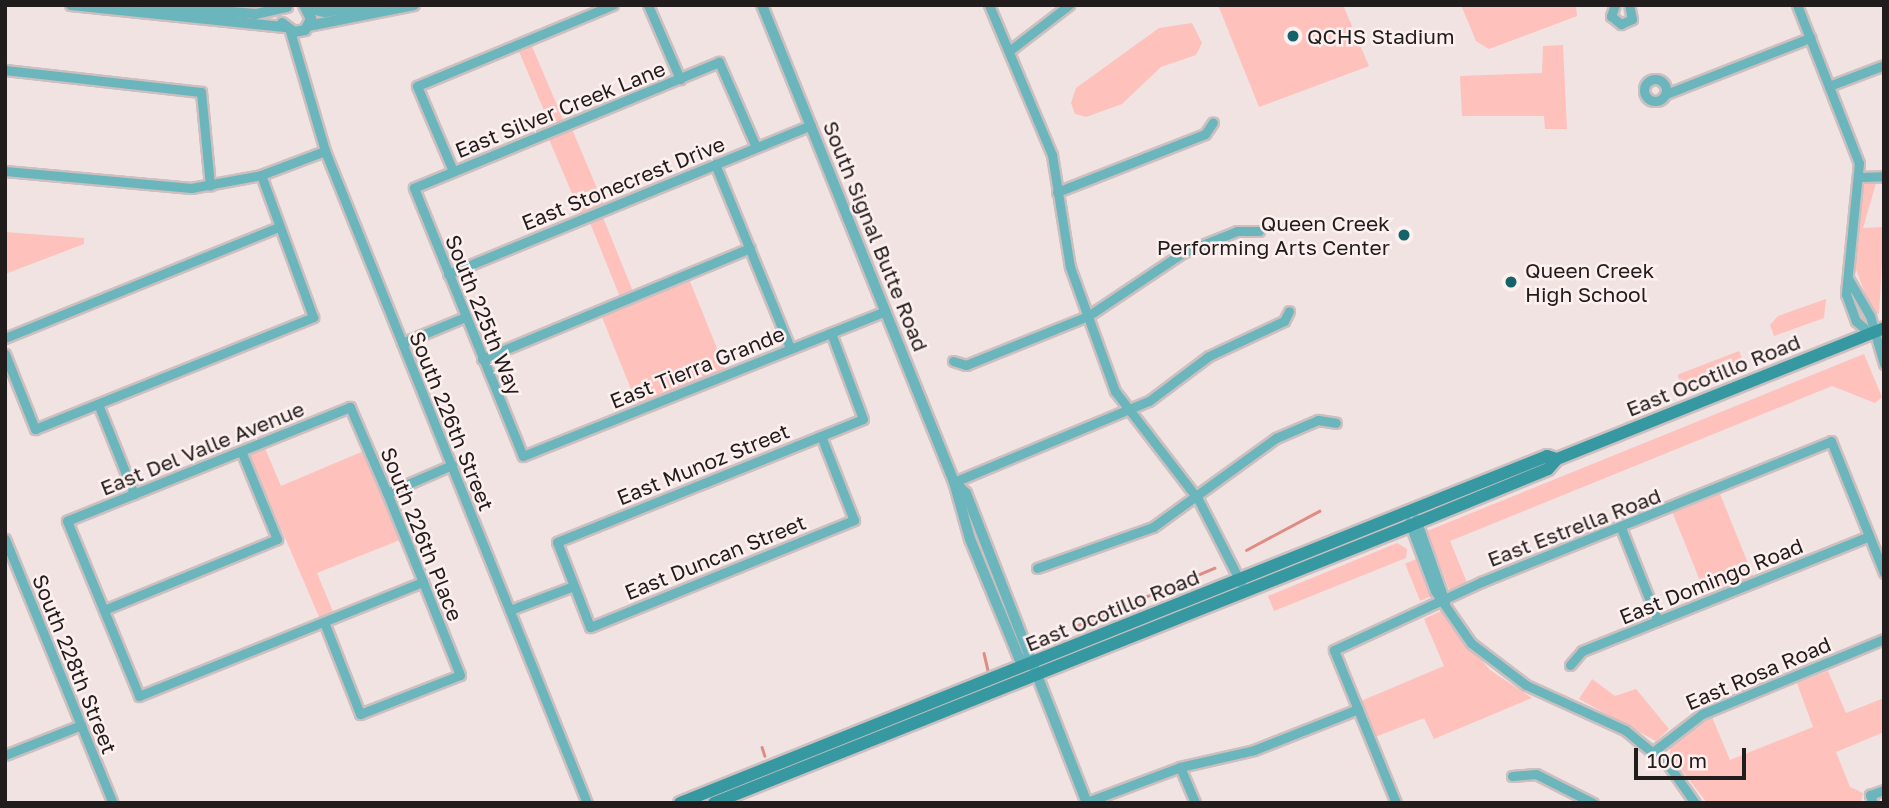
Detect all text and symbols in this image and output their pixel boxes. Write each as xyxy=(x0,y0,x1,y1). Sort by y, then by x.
place label: QCHS Stadium xyxy=(1307,23,1455,49)
marker: QCHS Stadium xyxy=(1285,28,1301,44)
street label: East Silver Creek Lane xyxy=(451,55,669,163)
street label: South Signal Butte Road xyxy=(818,117,934,355)
street label: East Stonecrest Drive xyxy=(518,131,728,235)
place label: Queen Creek Performing Arts Center xyxy=(1157,210,1390,260)
marker: Queen Creek Performing Arts Center xyxy=(1396,227,1412,243)
street label: South 225th Way xyxy=(440,231,528,399)
place label: Queen Creek High School xyxy=(1525,257,1654,307)
marker: Queen Creek High School xyxy=(1503,274,1519,290)
street label: East Tierra Grande xyxy=(606,320,788,414)
street label: South 226th Street xyxy=(405,328,499,514)
street label: East Ocotillo Road xyxy=(1622,329,1804,421)
street label: East Del Valle Avenue xyxy=(96,396,308,500)
street label: East Munoz Street xyxy=(613,418,793,510)
street label: South 226th Place xyxy=(376,444,468,624)
street label: East Estrella Road xyxy=(1484,482,1664,572)
street label: East Duncan Street xyxy=(621,509,809,605)
street label: East Domingo Road xyxy=(1615,533,1807,629)
street label: East Ocotillo Road xyxy=(1021,564,1203,656)
street label: South 228th Street xyxy=(28,571,122,757)
street label: East Rosa Road xyxy=(1681,631,1835,715)
scale bar xyxy=(1637,734,1749,778)
text: 100 m xyxy=(1647,747,1707,773)

